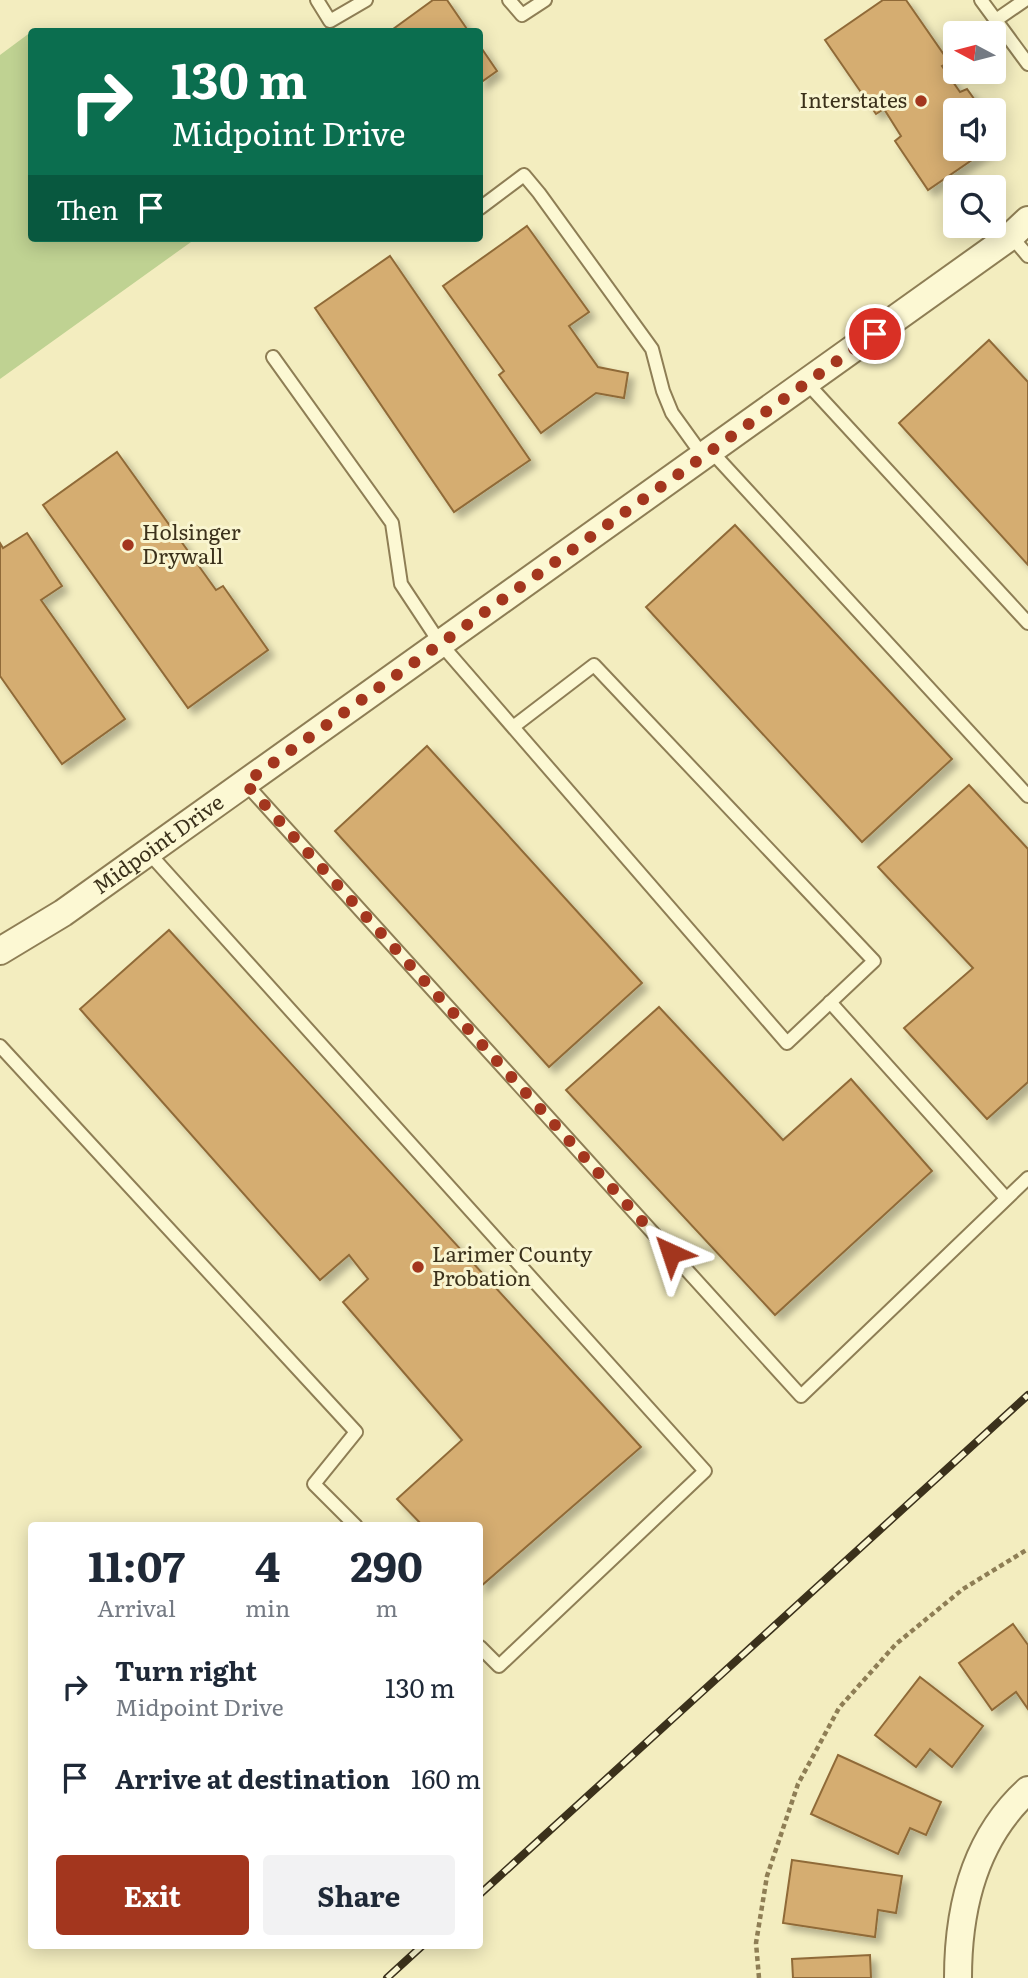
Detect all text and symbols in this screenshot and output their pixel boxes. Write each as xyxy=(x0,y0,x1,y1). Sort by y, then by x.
north arrow xyxy=(943,21,1006,84)
map controls xyxy=(943,21,1006,238)
text: 130 m xyxy=(171,41,307,114)
icon: right xyxy=(56,56,147,147)
place label: Interstates xyxy=(799,83,907,114)
marker: Interstates xyxy=(913,93,929,109)
button: sound xyxy=(943,98,1006,161)
text: Midpoint Drive xyxy=(171,108,406,156)
button: search xyxy=(943,175,1006,238)
text: Then xyxy=(56,189,118,228)
icon: arrive xyxy=(132,189,170,227)
pin xyxy=(845,304,905,364)
icon: arrive xyxy=(856,315,894,353)
place label: Holsinger Drywall xyxy=(142,515,241,570)
marker: Holsinger Drywall xyxy=(120,537,136,553)
street label: Midpoint Drive xyxy=(85,785,229,900)
position arrow xyxy=(634,1216,708,1290)
place label: Larimer County Probation xyxy=(432,1237,593,1292)
marker: Larimer County Probation xyxy=(410,1259,426,1275)
text: 11:07 xyxy=(88,1533,185,1595)
text: 4 xyxy=(255,1533,280,1595)
text: 290 xyxy=(350,1533,423,1595)
text: Arrival xyxy=(97,1590,176,1624)
text: min xyxy=(245,1590,290,1624)
text: m xyxy=(375,1590,398,1624)
text: Turn right xyxy=(115,1650,257,1689)
text: 130 m xyxy=(385,1667,455,1706)
icon: right xyxy=(56,1668,94,1706)
text: Midpoint Drive xyxy=(115,1689,284,1723)
text: Arrive at destination xyxy=(115,1758,390,1797)
text: 160 m xyxy=(411,1758,481,1797)
icon: arrive xyxy=(56,1759,94,1797)
button: Exit xyxy=(56,1855,249,1935)
button: Share xyxy=(263,1855,455,1935)

